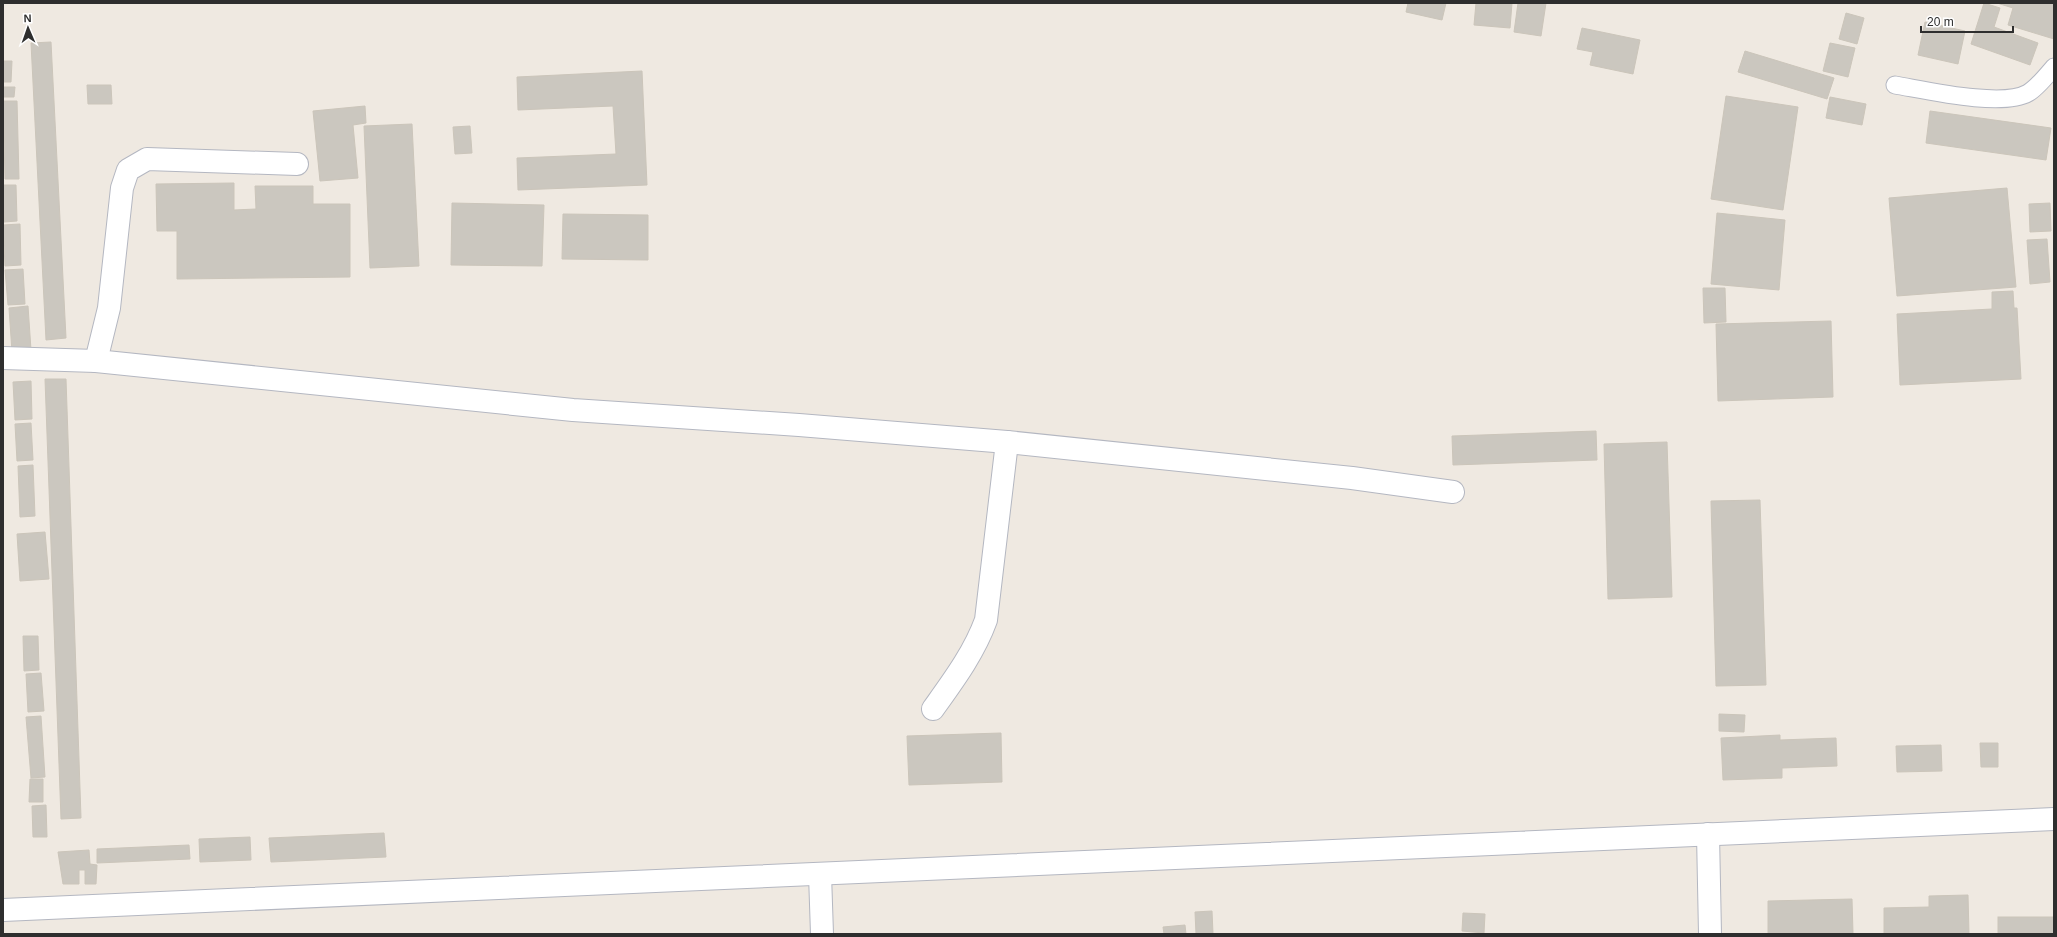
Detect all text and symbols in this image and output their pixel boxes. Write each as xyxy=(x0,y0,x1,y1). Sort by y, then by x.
north arrow xyxy=(8,8,48,48)
scale bar xyxy=(1921,8,2013,34)
text: N xyxy=(23,12,32,24)
text: 20 m xyxy=(1927,15,1954,29)

